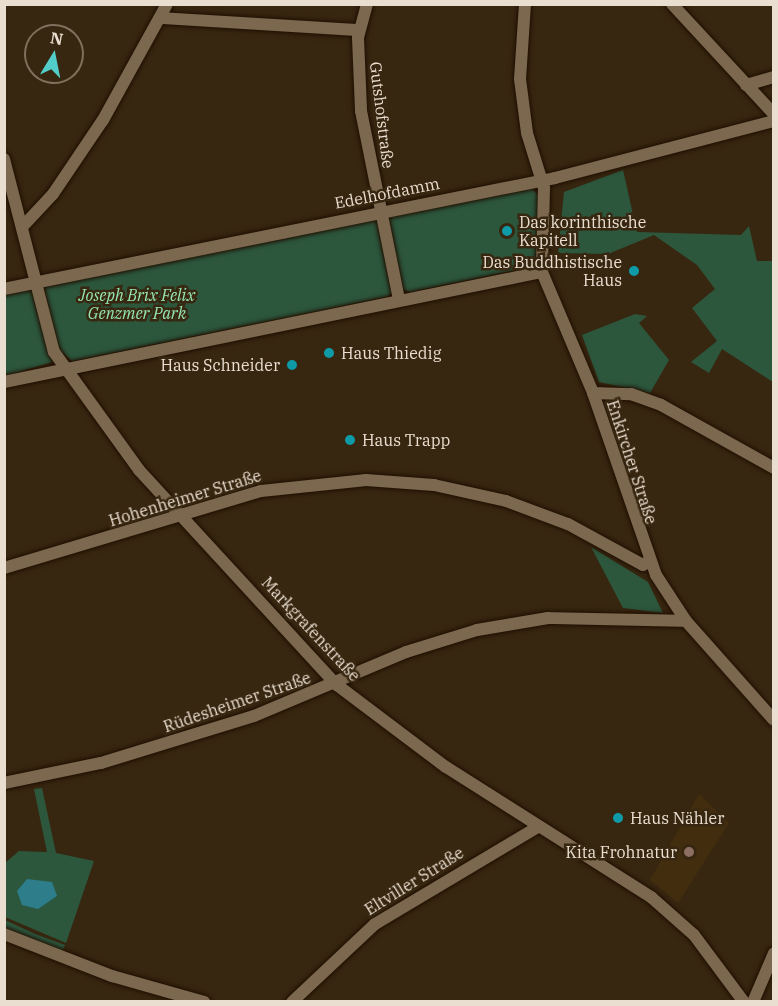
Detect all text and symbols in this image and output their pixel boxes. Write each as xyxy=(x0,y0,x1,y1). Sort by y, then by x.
north arrow xyxy=(24,24,84,84)
text: N xyxy=(49,27,65,49)
street label: Gutshofstraße xyxy=(366,61,398,169)
street label: Edelhofdamm xyxy=(333,173,441,213)
place label: Das korinthische Kapitell xyxy=(519,212,646,250)
marker: Das korinthische Kapitell xyxy=(500,224,514,238)
place label: Das Buddhistische Haus xyxy=(482,252,622,290)
marker: Das Buddhistische Haus xyxy=(627,264,641,278)
park label: Joseph Brix Felix Genzmer Park xyxy=(79,285,195,323)
place label: Haus Thiedig xyxy=(341,343,441,363)
marker: Haus Thiedig xyxy=(322,346,336,360)
place label: Haus Schneider xyxy=(160,355,280,375)
marker: Haus Schneider xyxy=(285,358,299,372)
street label: Enkircher Straße xyxy=(603,398,661,526)
place label: Haus Trapp xyxy=(362,430,450,450)
marker: Haus Trapp xyxy=(343,433,357,447)
street label: Hohenheimer Straße xyxy=(106,466,264,530)
street label: Markgrafenstraße xyxy=(258,573,364,685)
street label: Rüdesheimer Straße xyxy=(161,668,313,736)
place label: Haus Nähler xyxy=(630,808,724,828)
marker: Haus Nähler xyxy=(611,811,625,825)
place label: Kita Frohnatur xyxy=(565,842,677,862)
street label: Eltviller Straße xyxy=(361,843,467,919)
marker: Kita Frohnatur xyxy=(682,845,696,859)

